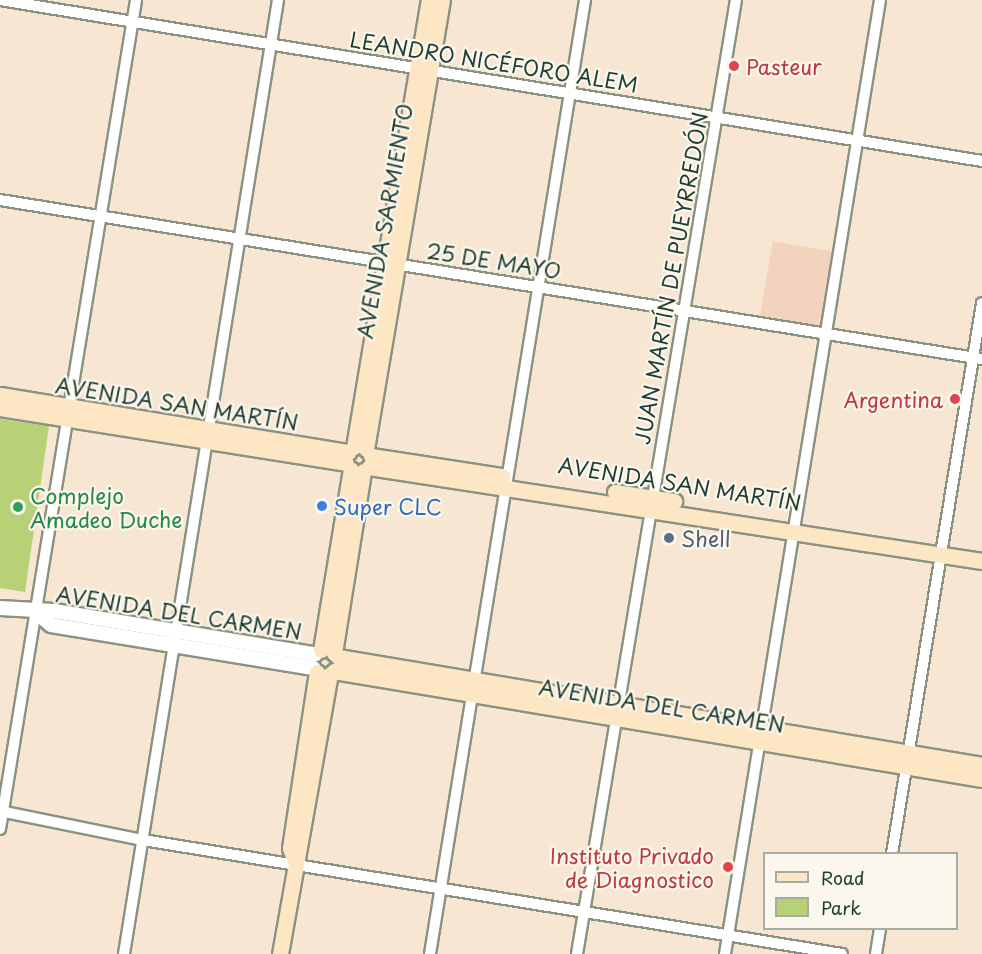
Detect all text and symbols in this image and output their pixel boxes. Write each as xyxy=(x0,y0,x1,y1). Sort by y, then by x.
street label: LEANDRO NICÉFORO ALEM xyxy=(347,26,641,96)
place label: Pasteur xyxy=(746,53,822,79)
marker: Pasteur xyxy=(727,59,741,73)
street label: AVENIDA SARMIENTO xyxy=(351,104,417,338)
street label: JUAN MARTÍN DE PUEYRREDÓN xyxy=(628,108,712,448)
street label: 25 DE MAYO xyxy=(425,237,563,283)
street label: AVENIDA SAN MARTÍN xyxy=(56,372,298,434)
place label: Argentina xyxy=(843,386,943,412)
marker: Argentina xyxy=(948,392,962,406)
street label: AVENIDA SAN MARTÍN xyxy=(559,452,801,514)
place label: Complejo Amadeo Duche xyxy=(30,482,183,532)
place label: Super CLC xyxy=(334,493,443,519)
marker: Super CLC xyxy=(315,499,329,513)
marker: Complejo Amadeo Duche xyxy=(11,500,25,514)
place label: Shell xyxy=(681,525,730,551)
marker: Shell xyxy=(662,531,676,545)
street label: AVENIDA DEL CARMEN xyxy=(55,580,303,644)
street label: AVENIDA DEL CARMEN xyxy=(538,673,786,737)
place label: Instituto Privado de Diagnostico xyxy=(548,842,714,892)
legend xyxy=(763,852,958,930)
marker: Instituto Privado de Diagnostico xyxy=(719,858,737,876)
text: Road xyxy=(821,864,865,891)
text: Park xyxy=(821,894,861,921)

